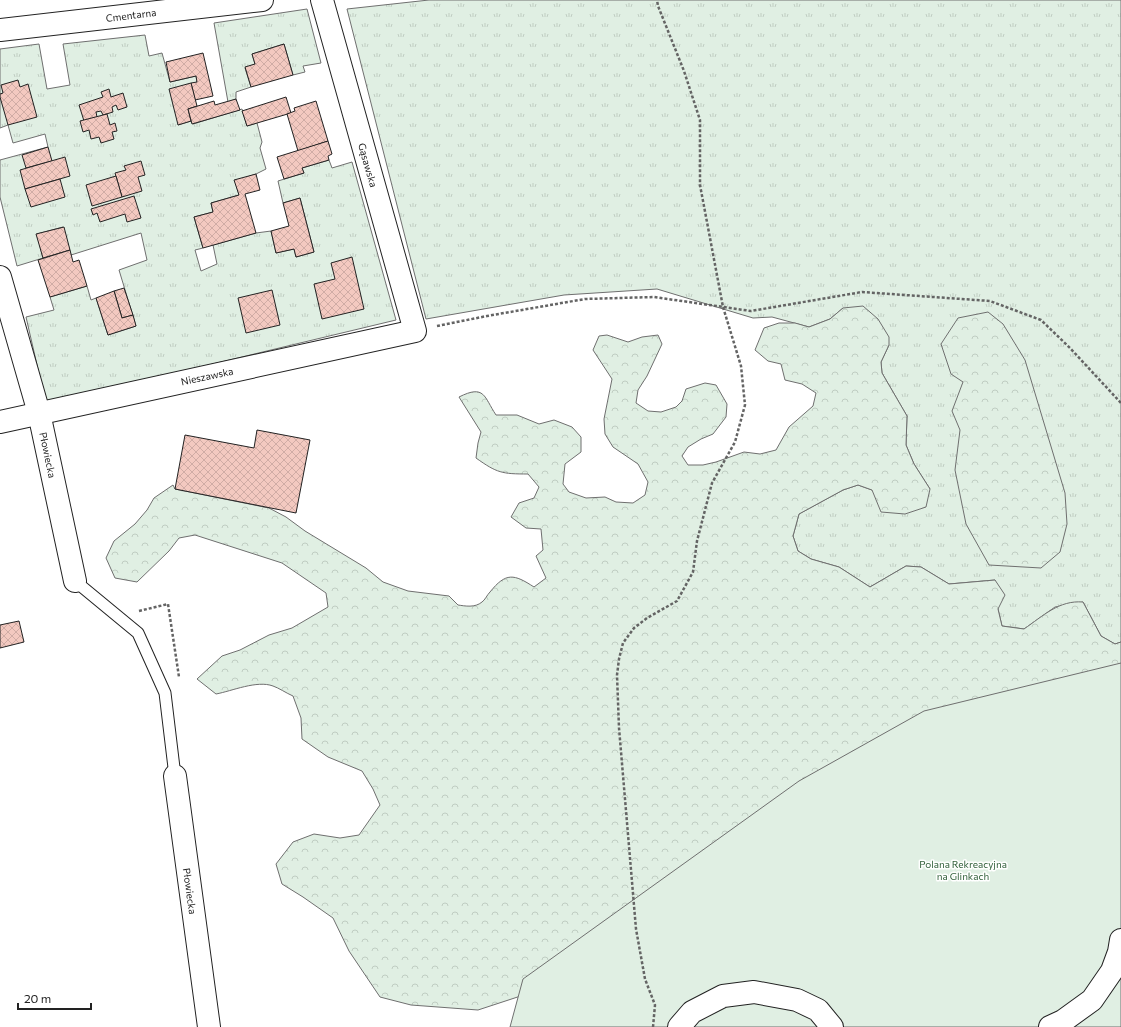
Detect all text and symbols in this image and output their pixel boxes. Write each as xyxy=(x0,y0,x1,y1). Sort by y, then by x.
street label: Cmentarna xyxy=(105,6,157,24)
street label: Gąsawska xyxy=(356,142,380,188)
street label: Nieszawska xyxy=(180,365,234,387)
street label: Płowiecka xyxy=(37,431,59,479)
park label: Polana Rekreacyjna na Glinkach xyxy=(919,858,1007,882)
street label: Płowiecka xyxy=(181,867,199,915)
scale bar xyxy=(18,985,91,1011)
text: 20 m xyxy=(24,991,51,1005)

